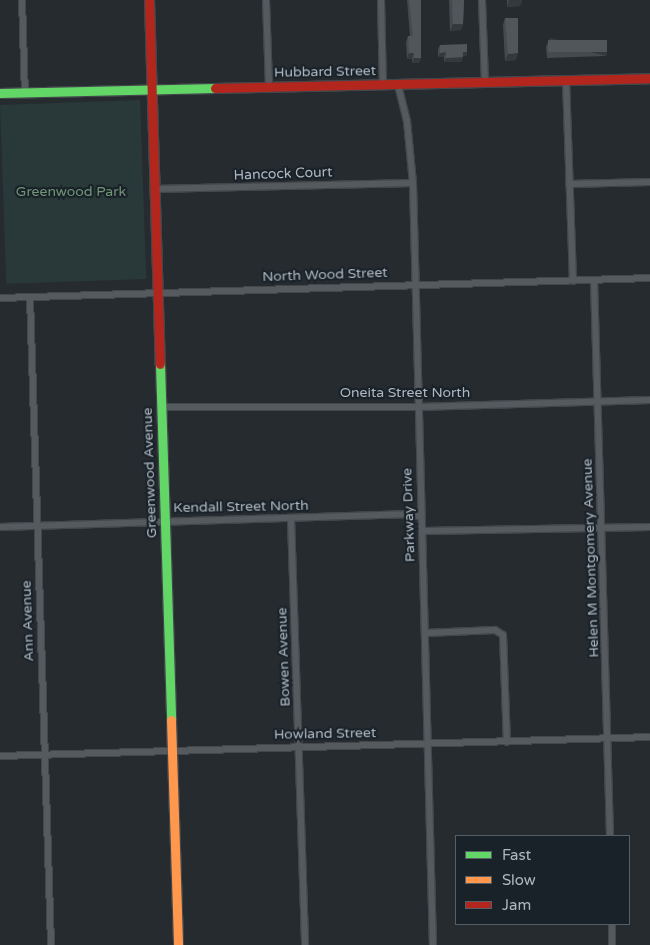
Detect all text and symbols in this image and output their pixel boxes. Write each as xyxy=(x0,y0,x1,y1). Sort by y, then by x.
street label: Hubbard Street xyxy=(274,63,376,81)
street label: Hancock Court xyxy=(233,164,333,184)
park label: Greenwood Park xyxy=(16,184,126,200)
street label: North Wood Street xyxy=(262,264,388,286)
street label: Oneita Street North xyxy=(340,385,470,401)
street label: Greenwood Avenue xyxy=(139,407,161,539)
street label: Helen M Montgomery Avenue xyxy=(579,458,603,658)
street label: Parkway Drive xyxy=(399,468,419,562)
street label: Kendall Street North xyxy=(173,497,309,517)
street label: Ann Avenue xyxy=(18,580,38,662)
street label: Bowen Avenue xyxy=(274,607,294,707)
street label: Howland Street xyxy=(274,725,376,743)
legend xyxy=(455,835,630,925)
text: Fast xyxy=(502,846,531,864)
text: Slow xyxy=(502,871,536,889)
text: Jam xyxy=(502,896,531,914)

